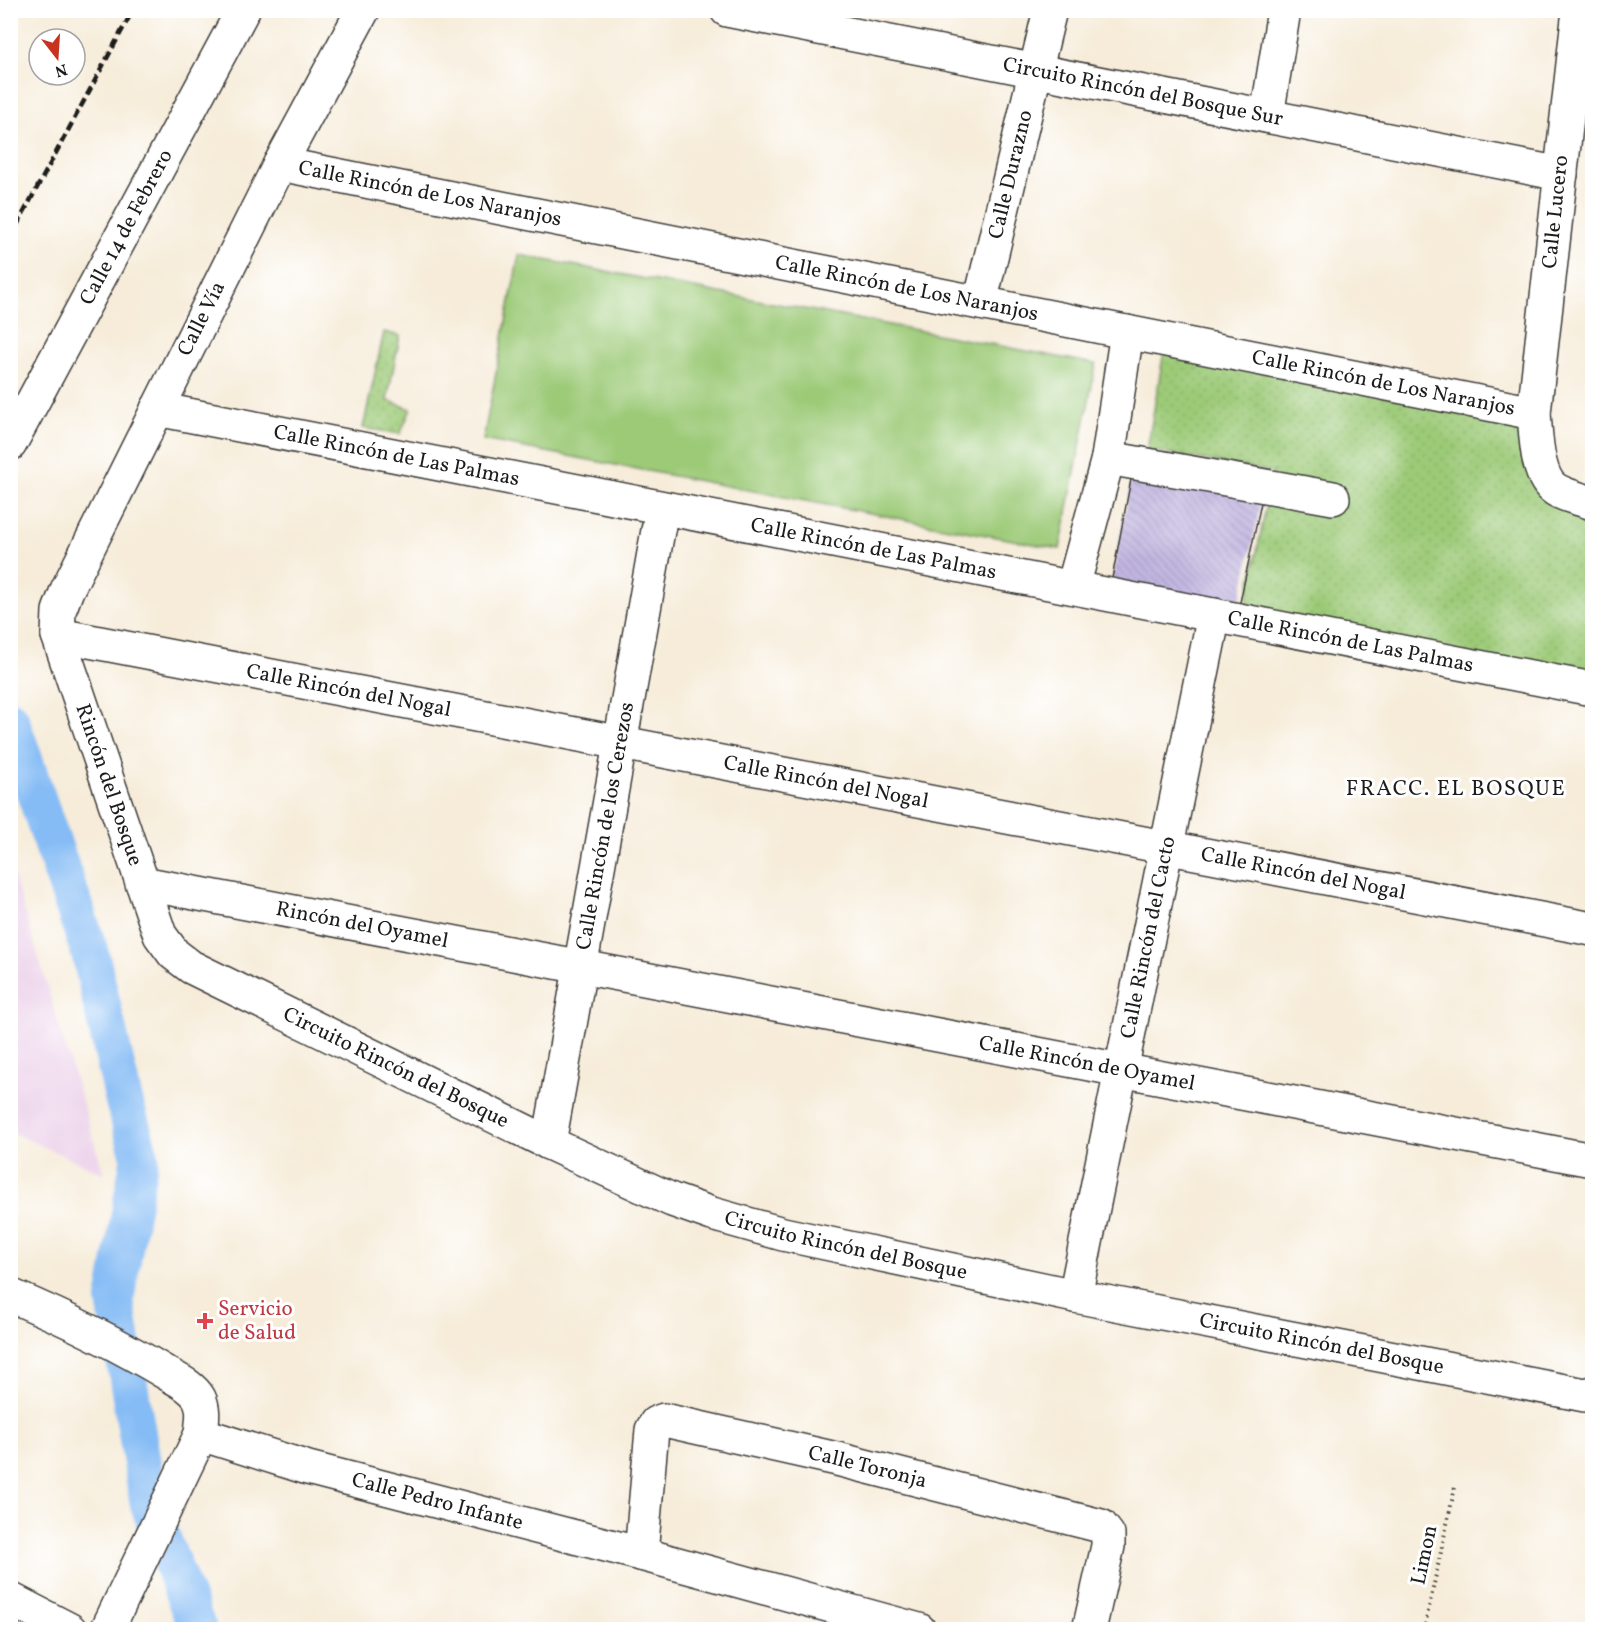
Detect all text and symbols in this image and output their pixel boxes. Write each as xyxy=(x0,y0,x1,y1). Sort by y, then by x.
north arrow xyxy=(27,27,87,87)
street label: Circuito Rincón del Bosque Sur xyxy=(1000,50,1286,134)
text: N xyxy=(52,57,70,82)
street label: Calle Durazno xyxy=(981,107,1040,242)
street label: Calle 14 de Febrero xyxy=(73,144,180,310)
street label: Calle Rincón de Los Naranjos xyxy=(296,154,564,234)
street label: Calle Lucero xyxy=(1536,154,1576,270)
street label: Calle Rincón de Los Naranjos xyxy=(773,248,1041,329)
street label: Calle Vía xyxy=(171,277,233,361)
street label: Calle Rincón de Los Naranjos xyxy=(1249,343,1518,423)
street label: Calle Rincón de Las Palmas xyxy=(271,418,522,494)
street label: Calle Rincón de Las Palmas xyxy=(748,511,999,587)
street label: Calle Rincón de Las Palmas xyxy=(1225,604,1476,680)
street label: Calle Rincón del Nogal xyxy=(244,657,454,725)
street label: Rincón del Bosque xyxy=(68,700,150,870)
street label: Calle Rincón de los Cerezos xyxy=(569,700,642,952)
street label: Calle Rincón del Nogal xyxy=(721,748,931,816)
district label: FRACC. EL BOSQUE xyxy=(1346,774,1566,805)
street label: Calle Rincón del Cacto xyxy=(1113,834,1183,1041)
street label: Calle Rincón del Nogal xyxy=(1198,840,1408,907)
street label: Rincón del Oyamel xyxy=(273,894,451,956)
street label: Circuito Rincón del Bosque xyxy=(278,1000,514,1136)
street label: Calle Rincón de Oyamel xyxy=(976,1029,1197,1098)
street label: Circuito Rincón del Bosque xyxy=(721,1204,970,1287)
place label: Servicio de Salud xyxy=(218,1295,296,1348)
street label: Circuito Rincón del Bosque xyxy=(1197,1306,1446,1382)
marker: Servicio de Salud xyxy=(196,1312,214,1330)
street label: Calle Toronja xyxy=(805,1438,930,1496)
street label: Calle Pedro Infante xyxy=(349,1465,526,1537)
street label: Limon xyxy=(1405,1522,1445,1588)

